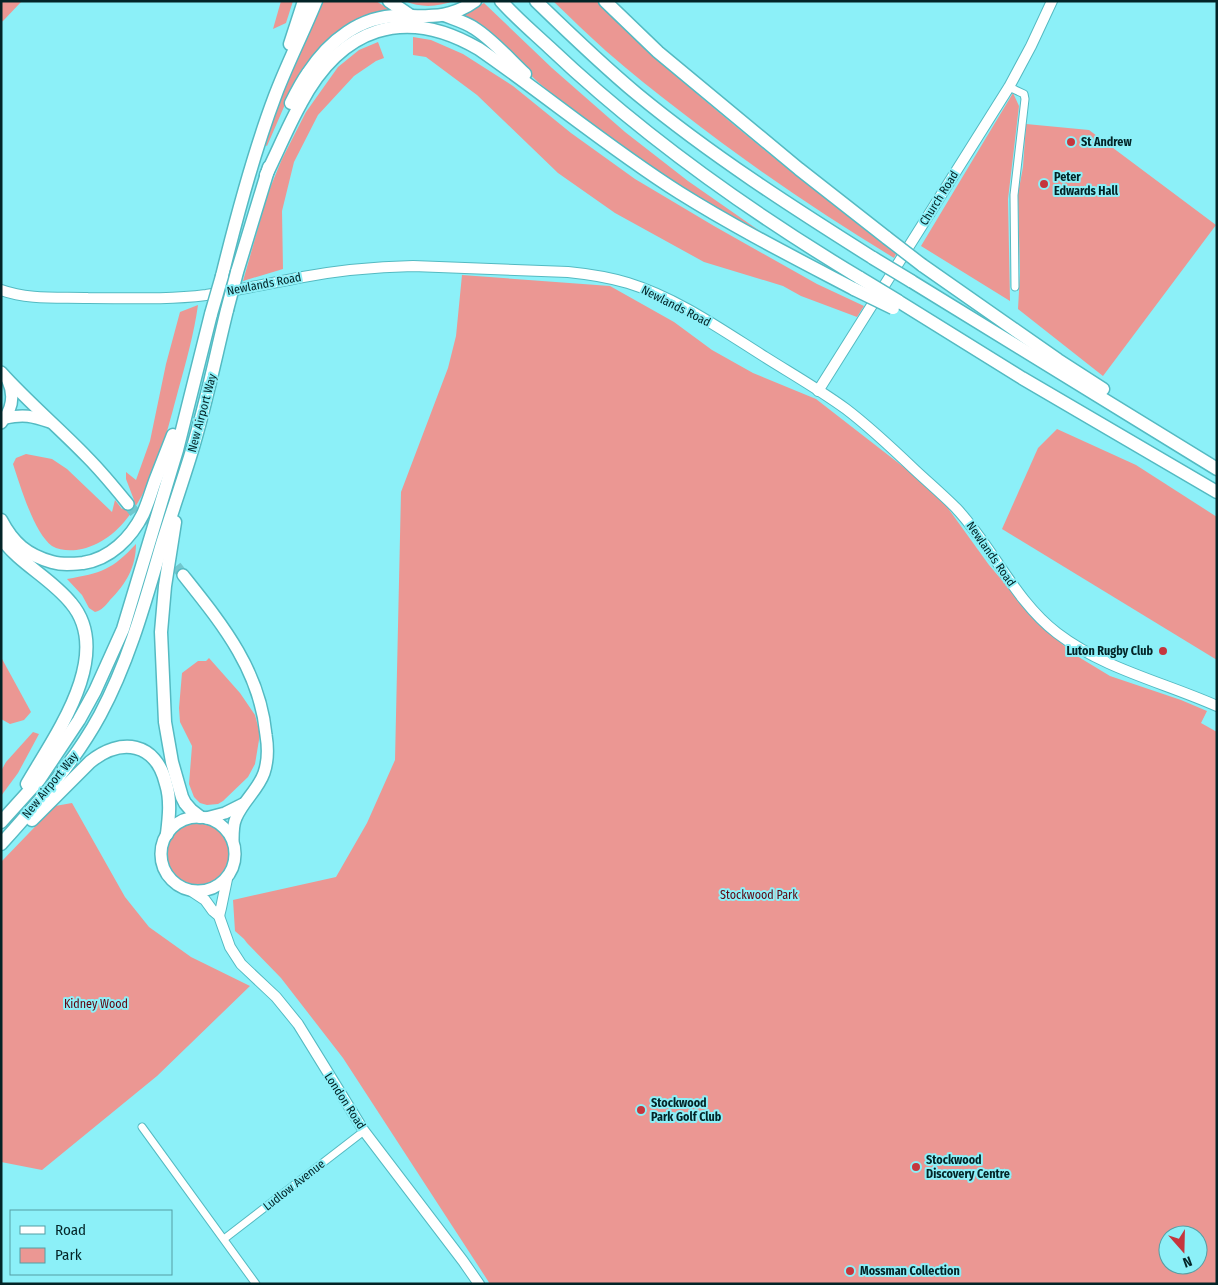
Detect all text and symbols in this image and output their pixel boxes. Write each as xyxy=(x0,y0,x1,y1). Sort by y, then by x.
place label: St Andrew xyxy=(1081,135,1132,149)
marker: St Andrew xyxy=(1065,136,1077,148)
street label: Church Road xyxy=(917,168,961,228)
place label: Peter Edwards Hall xyxy=(1054,170,1119,198)
marker: Peter Edwards Hall xyxy=(1038,178,1050,190)
street label: Newlands Road xyxy=(226,270,302,298)
street label: Newlands Road xyxy=(639,283,713,329)
street label: New Airport Way xyxy=(185,372,219,454)
street label: Newlands Road xyxy=(964,519,1018,589)
place label: Luton Rugby Club xyxy=(1066,644,1153,658)
marker: Luton Rugby Club xyxy=(1157,645,1169,657)
street label: New Airport Way xyxy=(19,749,81,821)
park label: Stockwood Park xyxy=(720,888,798,902)
park label: Kidney Wood xyxy=(64,997,128,1011)
street label: London Road xyxy=(322,1070,368,1132)
place label: Stockwood Park Golf Club xyxy=(651,1096,722,1124)
marker: Stockwood Park Golf Club xyxy=(635,1104,647,1116)
place label: Stockwood Discovery Centre xyxy=(926,1153,1010,1181)
street label: Ludlow Avenue xyxy=(261,1157,328,1213)
marker: Stockwood Discovery Centre xyxy=(910,1161,922,1173)
legend xyxy=(10,1210,172,1275)
text: Road xyxy=(55,1221,86,1239)
north arrow xyxy=(1158,1225,1208,1275)
text: Park xyxy=(55,1246,82,1264)
text: N xyxy=(1180,1252,1194,1271)
place label: Mossman Collection xyxy=(860,1264,960,1278)
marker: Mossman Collection xyxy=(844,1265,856,1277)

